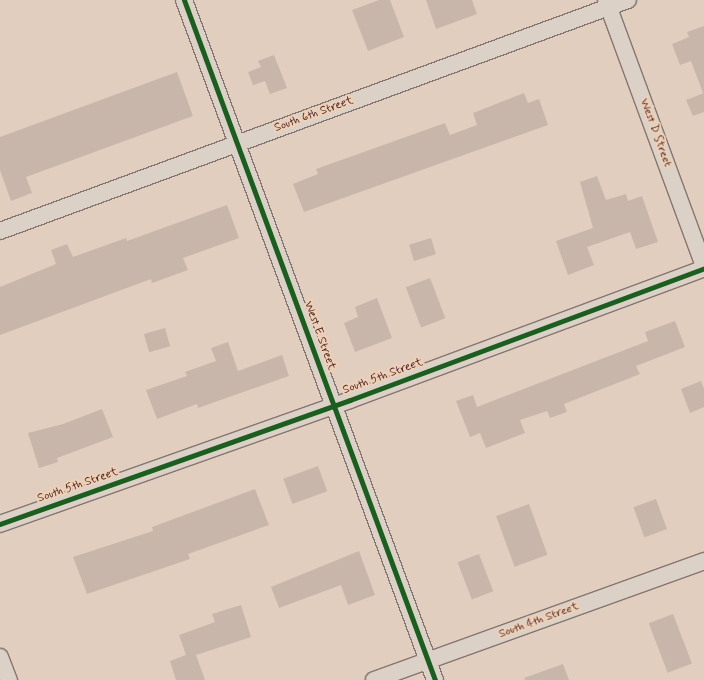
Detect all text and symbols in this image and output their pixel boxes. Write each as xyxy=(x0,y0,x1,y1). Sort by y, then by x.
street label: South 6th Street xyxy=(272,94,356,136)
street label: West D Street xyxy=(636,96,674,170)
street label: West E Street xyxy=(300,299,338,373)
street label: South 5th Street xyxy=(341,356,425,398)
street label: South 5th Street xyxy=(36,465,120,507)
street label: South 4th Street xyxy=(497,600,581,642)

